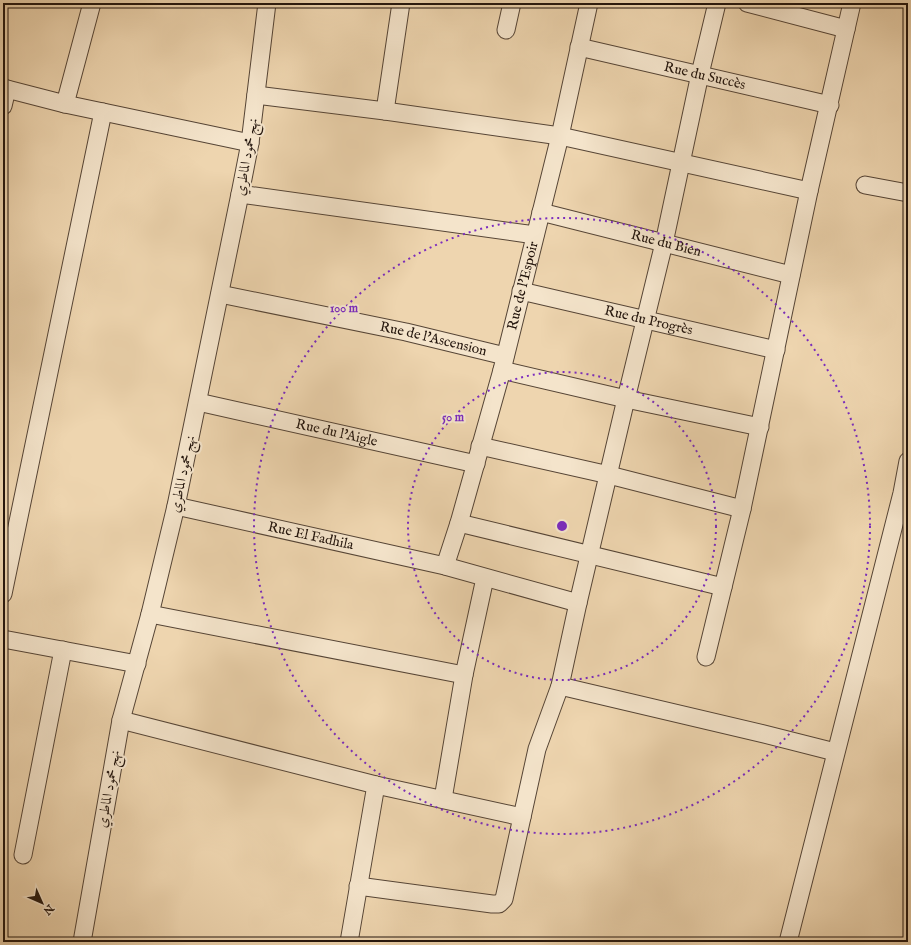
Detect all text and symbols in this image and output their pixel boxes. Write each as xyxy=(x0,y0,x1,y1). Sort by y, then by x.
street label: Rue du Succès xyxy=(662,58,747,94)
street label: نهج محمود الماطري xyxy=(231,117,266,198)
street label: Rue du Bien xyxy=(629,226,704,261)
street label: Rue de l'Espoir xyxy=(503,240,543,332)
text: 100 m xyxy=(330,301,359,316)
street label: Rue du Progrès xyxy=(603,302,695,339)
street label: Rue de l'Ascension xyxy=(378,318,489,360)
text: 50 m xyxy=(442,410,465,425)
street label: Rue du l'Aigle xyxy=(294,415,380,451)
street label: نهج محمود الماطري xyxy=(166,434,203,515)
street label: Rue El Fadhila xyxy=(266,518,356,555)
centre of rings xyxy=(555,519,569,533)
street label: نهج محمود الماطري xyxy=(93,749,128,830)
north arrow xyxy=(22,883,62,923)
text: N xyxy=(40,900,57,918)

